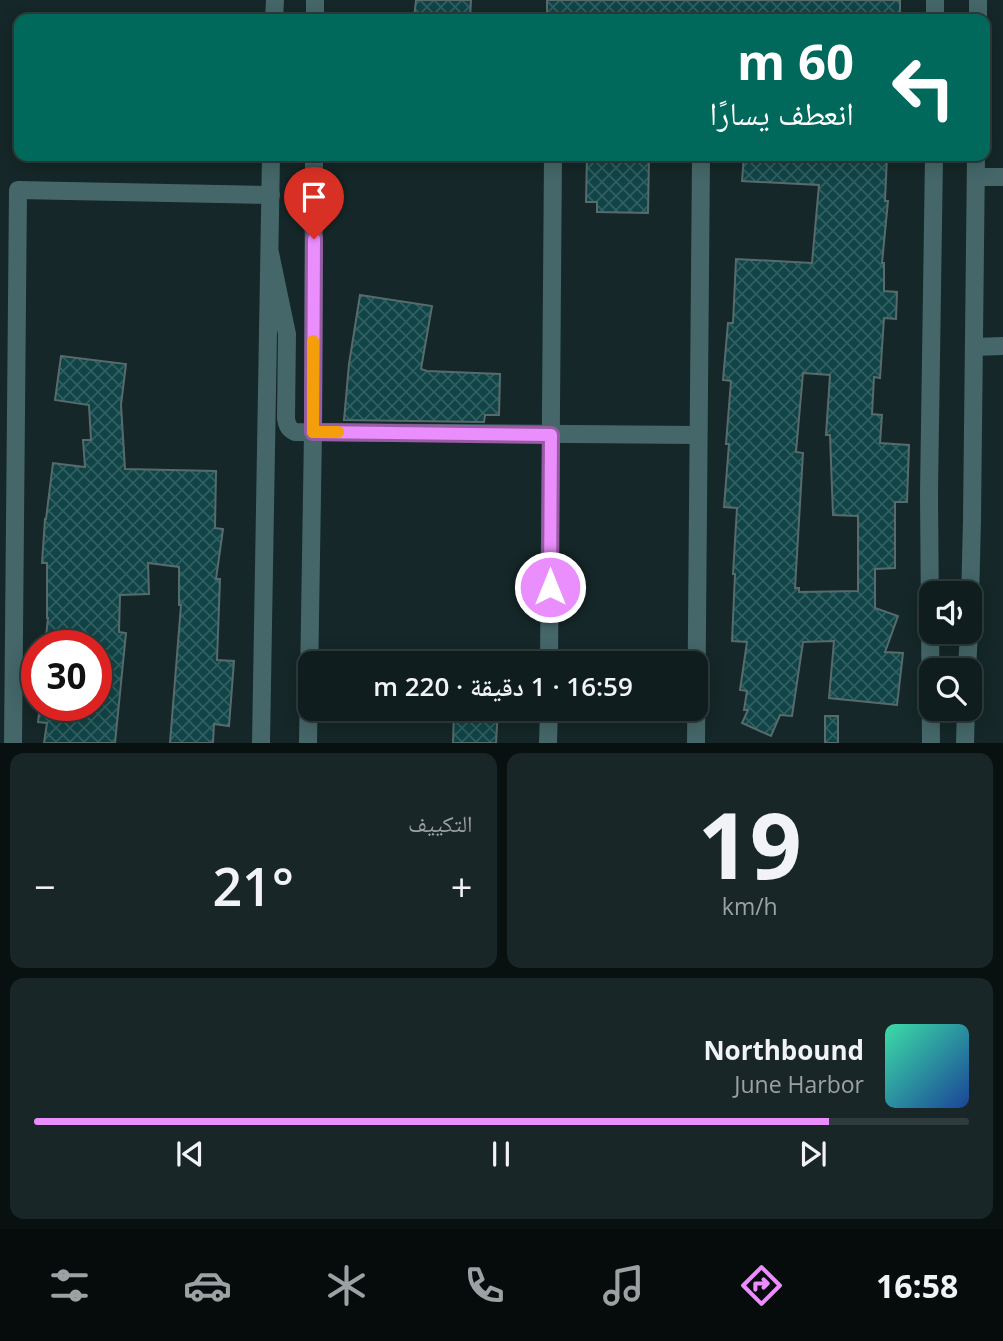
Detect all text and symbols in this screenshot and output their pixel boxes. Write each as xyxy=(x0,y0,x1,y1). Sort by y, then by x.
text: 60 m xyxy=(737,28,854,94)
icon: left xyxy=(878,42,969,133)
text: انعطف يسارًا xyxy=(709,91,854,134)
pin xyxy=(284,167,344,239)
icon: arrive xyxy=(295,178,333,216)
position arrow xyxy=(513,550,587,624)
map controls xyxy=(919,581,982,721)
button: sound xyxy=(919,581,982,644)
speed limit sign: 30 xyxy=(21,630,112,721)
button: search xyxy=(919,658,982,721)
text: 16:59 · 1 دقيقة · 220 m xyxy=(373,668,633,704)
text: 19 xyxy=(698,782,802,906)
text: التكييف xyxy=(408,807,473,839)
text: 21° xyxy=(212,850,294,921)
text: − xyxy=(34,860,56,912)
text: + xyxy=(451,860,472,912)
text: km/h xyxy=(722,890,778,922)
text: Northbound xyxy=(703,1032,864,1068)
text: June Harbor xyxy=(734,1068,864,1100)
icon: previous xyxy=(171,1135,209,1173)
icon: pause xyxy=(482,1135,520,1173)
icon: next xyxy=(794,1135,832,1173)
icon: filters xyxy=(45,1261,94,1310)
icon: car xyxy=(183,1261,232,1310)
icon: climate xyxy=(322,1261,371,1310)
icon: phone xyxy=(460,1261,509,1310)
icon: music xyxy=(599,1261,648,1310)
icon: directions xyxy=(737,1261,786,1310)
text: 16:58 xyxy=(876,1264,958,1307)

